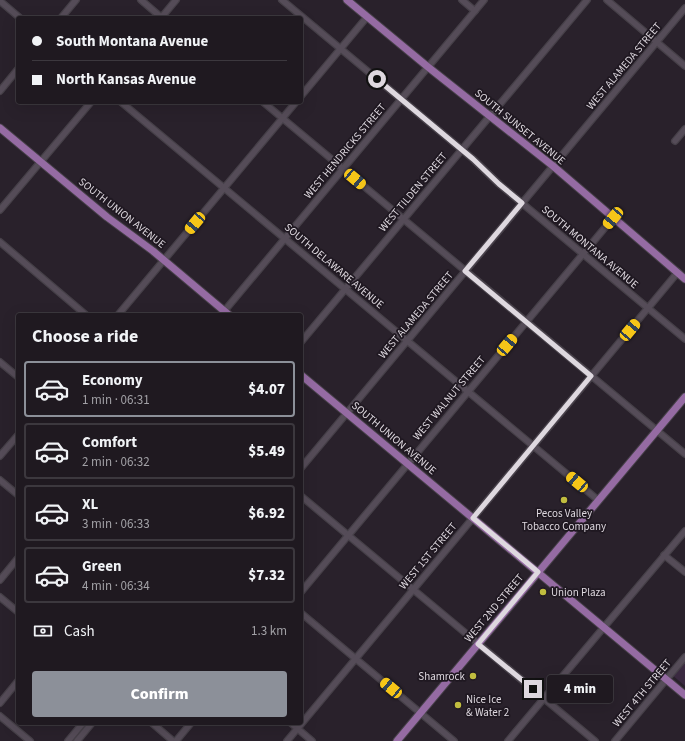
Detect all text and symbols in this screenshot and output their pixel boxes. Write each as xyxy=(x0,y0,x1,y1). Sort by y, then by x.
street label: WEST ALAMEDA STREET xyxy=(583,19,665,113)
text: South Montana Avenue xyxy=(56,31,208,52)
text: North Kansas Avenue xyxy=(56,69,196,90)
route start xyxy=(368,70,386,88)
street label: SOUTH SUNSET AVENUE xyxy=(471,86,569,168)
street label: WEST HENDRICKS STREET xyxy=(301,100,389,202)
street label: WEST TILDEN STREET xyxy=(375,149,451,235)
car xyxy=(342,167,368,191)
street label: SOUTH UNION AVENUE xyxy=(75,174,169,252)
street label: SOUTH MONTANA AVENUE xyxy=(538,202,642,292)
car xyxy=(601,205,625,231)
car xyxy=(183,210,207,236)
street label: SOUTH DELAWARE AVENUE xyxy=(281,220,387,312)
street label: WEST ALAMEDA STREET xyxy=(375,268,457,362)
car xyxy=(618,317,642,343)
text: Choose a ride xyxy=(32,324,138,349)
car xyxy=(495,332,519,358)
street label: WEST WALNUT STREET xyxy=(409,353,489,443)
text: Economy xyxy=(82,370,143,391)
icon: car xyxy=(34,371,70,407)
text: $4.07 xyxy=(248,379,285,400)
text: 1 min · 06:31 xyxy=(82,391,150,409)
street label: SOUTH UNION AVENUE xyxy=(348,398,440,478)
text: Comfort xyxy=(82,432,137,453)
icon: car xyxy=(34,433,70,469)
text: $5.49 xyxy=(248,441,285,462)
text: 2 min · 06:32 xyxy=(82,453,150,471)
car xyxy=(564,470,590,494)
text: XL xyxy=(82,494,98,515)
icon: car xyxy=(34,495,70,531)
marker: Pecos Valley Tobacco Company xyxy=(559,495,569,505)
text: $6.92 xyxy=(248,503,285,524)
place label: Pecos Valley Tobacco Company xyxy=(522,506,606,534)
text: 3 min · 06:33 xyxy=(82,515,150,533)
street label: WEST 1ST STREET xyxy=(396,519,460,593)
text: Green xyxy=(82,556,122,577)
icon: car xyxy=(34,557,70,593)
text: $7.32 xyxy=(248,565,285,586)
street label: WEST 2ND STREET xyxy=(461,571,527,645)
text: 4 min · 06:34 xyxy=(82,577,150,595)
place label: Union Plaza xyxy=(551,585,606,600)
marker: Union Plaza xyxy=(538,587,548,597)
icon: cash xyxy=(32,620,54,642)
text: Cash xyxy=(64,621,95,642)
text: 1.3 km xyxy=(251,622,287,640)
street label: WEST 4TH STREET xyxy=(609,656,675,730)
place label: Shamrock xyxy=(418,669,466,684)
button: Confirm xyxy=(32,671,287,717)
marker: Shamrock xyxy=(468,671,478,681)
callout: 4 min xyxy=(547,675,613,703)
car xyxy=(378,676,404,700)
route end xyxy=(524,680,542,698)
text: 4 min xyxy=(564,680,596,698)
place label: Nice Ice & Water 2 xyxy=(466,692,509,720)
marker: Nice Ice & Water 2 xyxy=(453,700,463,710)

